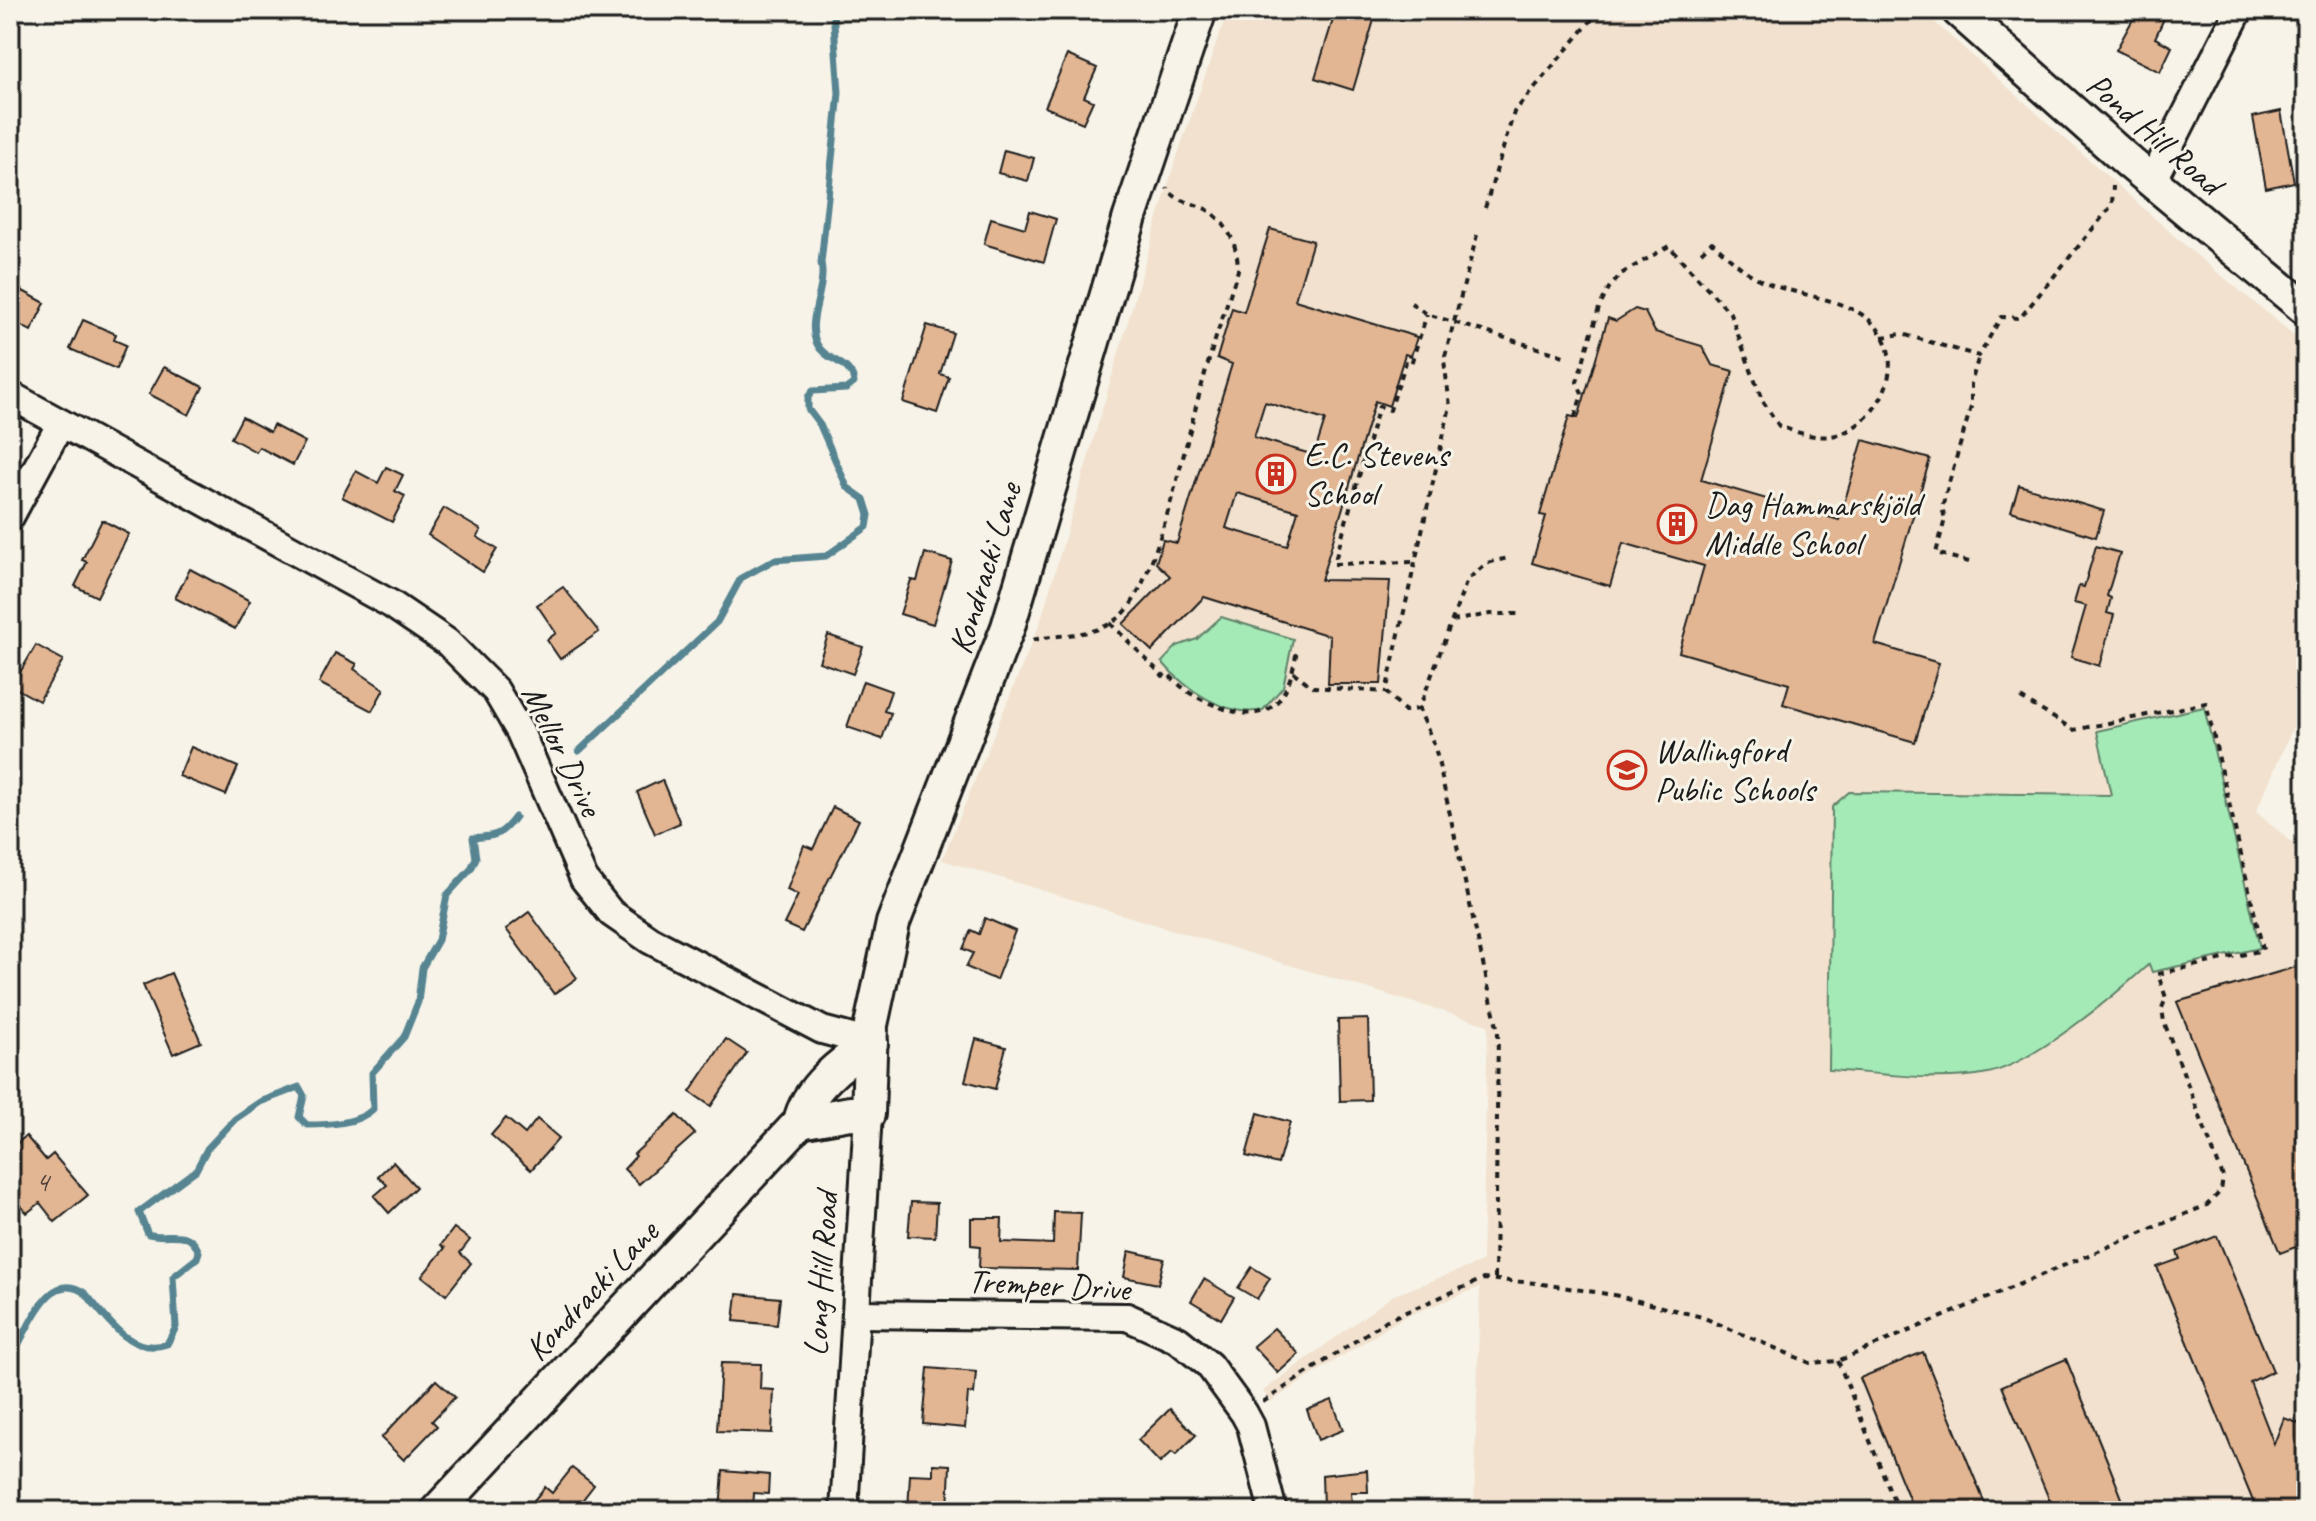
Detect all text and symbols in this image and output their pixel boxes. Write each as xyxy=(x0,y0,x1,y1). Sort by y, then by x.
street label: Pond Hill Road xyxy=(2078,63,2236,208)
place label: E.C. Stevens School xyxy=(1304,433,1452,515)
building icon: E.C. Stevens School xyxy=(1255,453,1297,495)
street label: Kondracki Lane xyxy=(938,476,1031,659)
place label: Dag Hammarskjöld Middle School xyxy=(1705,483,1926,565)
building icon: Dag Hammarskjöld Middle School xyxy=(1656,503,1698,545)
street label: Mellor Drive xyxy=(512,678,614,826)
place label: Wallingford Public Schools xyxy=(1655,729,1818,811)
school or university icon: Wallingford Public Schools xyxy=(1606,749,1648,791)
house number: 4 xyxy=(35,1162,51,1200)
street label: Long Hill Road xyxy=(793,1185,848,1357)
street label: Kondracki Lane xyxy=(515,1210,669,1370)
street label: Tremper Drive xyxy=(967,1259,1134,1310)

